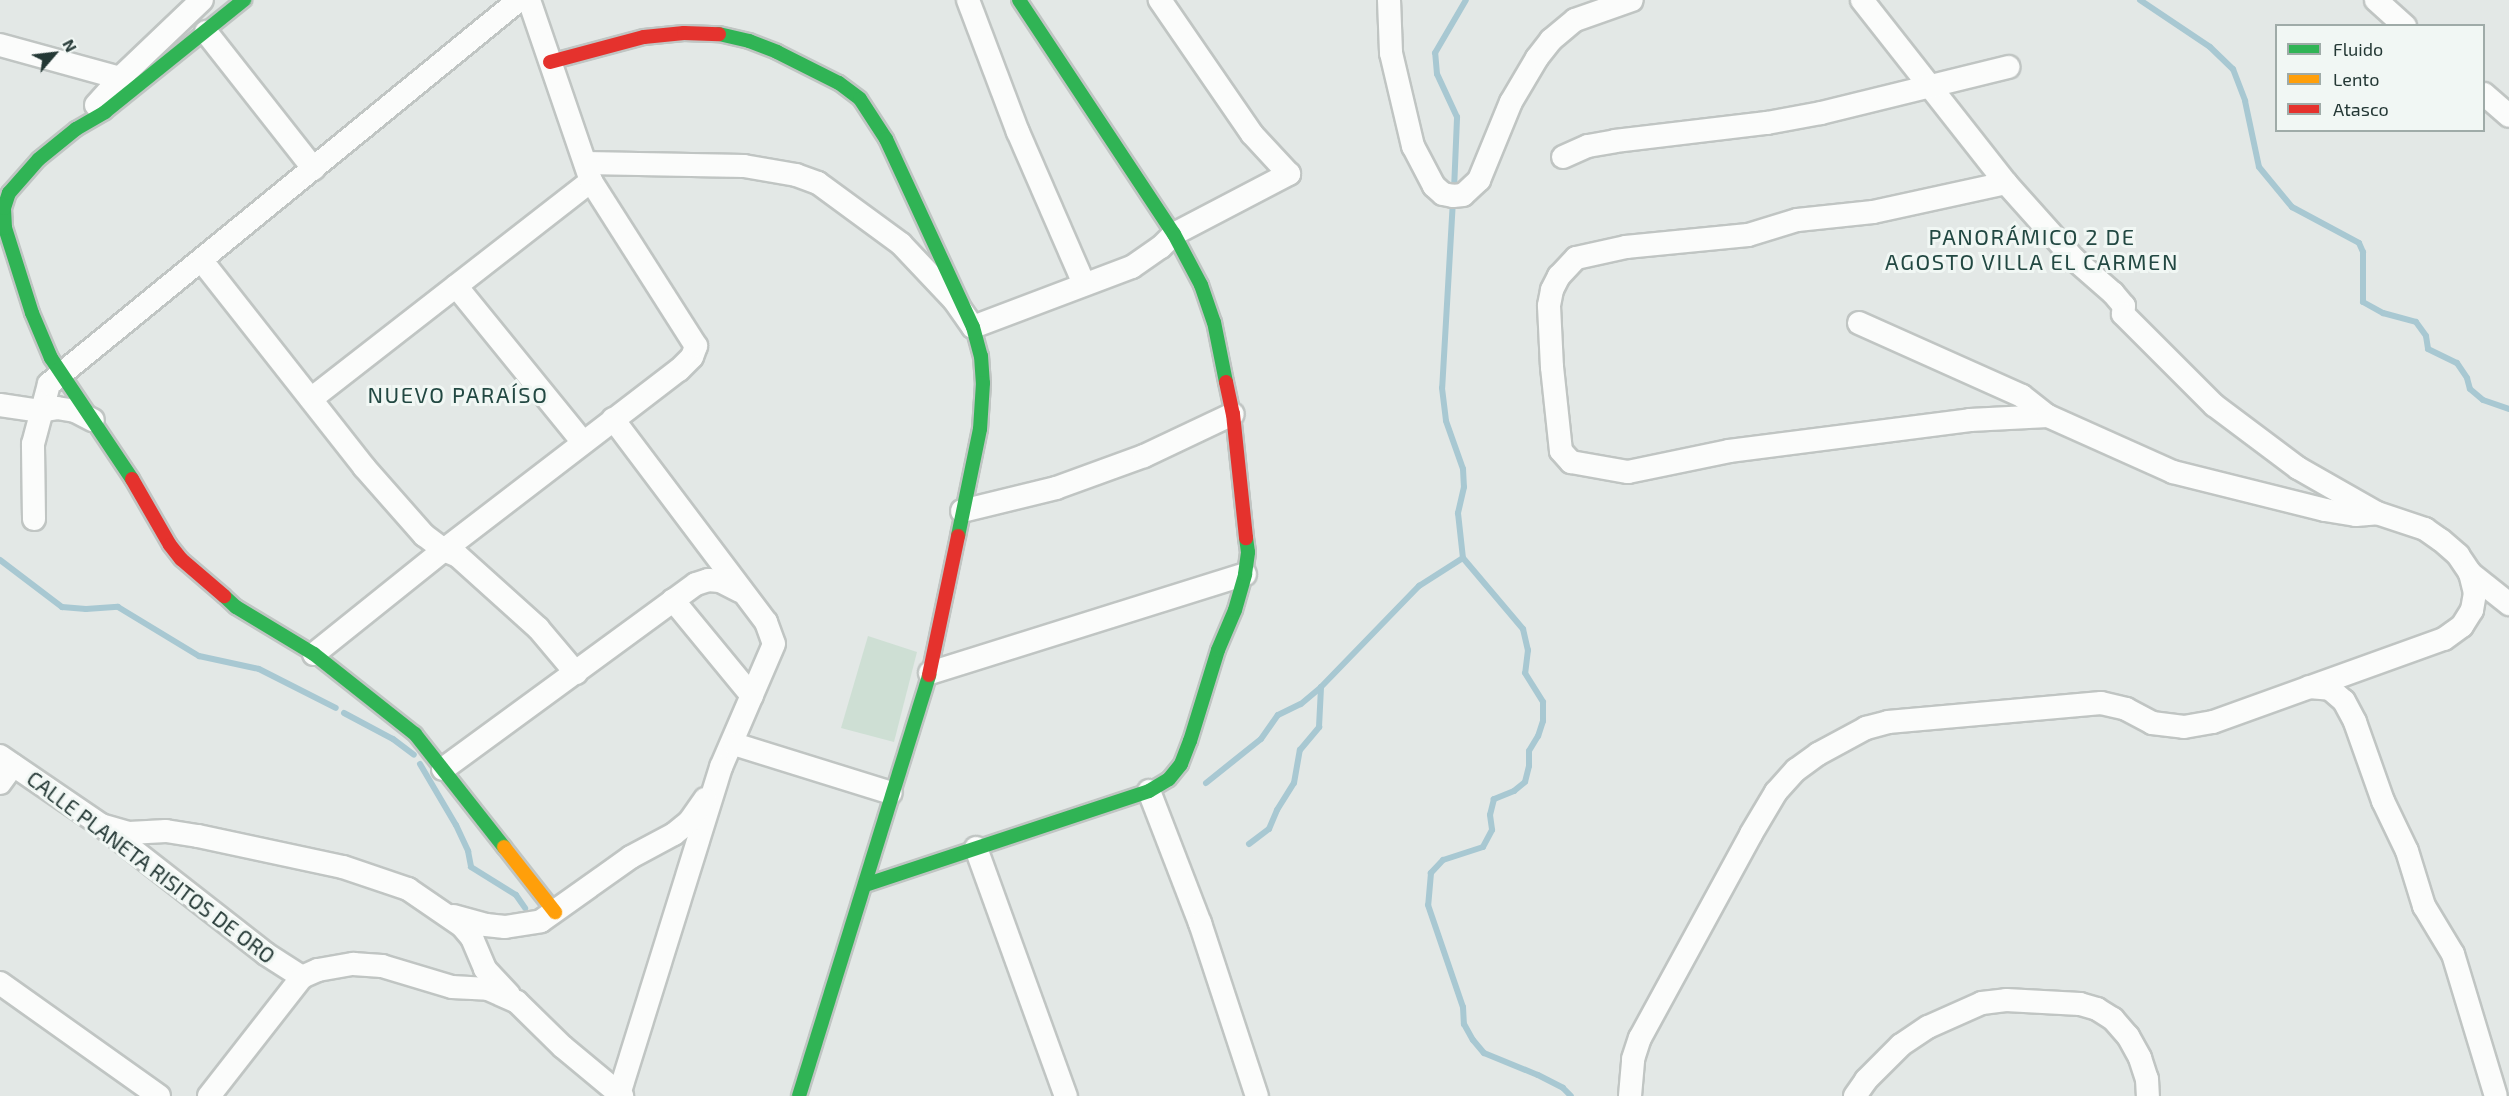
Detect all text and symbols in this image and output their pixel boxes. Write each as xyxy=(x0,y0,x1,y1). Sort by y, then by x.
north arrow xyxy=(24,24,84,84)
legend xyxy=(2275,24,2485,132)
text: N xyxy=(59,36,81,55)
text: Fluido xyxy=(2333,38,2383,60)
text: Lento xyxy=(2333,68,2379,90)
text: Atasco xyxy=(2333,98,2389,120)
district label: PANORÁMICO 2 DE AGOSTO VILLA EL CARMEN xyxy=(1884,223,2180,274)
district label: NUEVO PARAÍSO xyxy=(368,382,548,408)
street label: CALLE PLANETA RISITOS DE ORO xyxy=(22,765,280,969)

